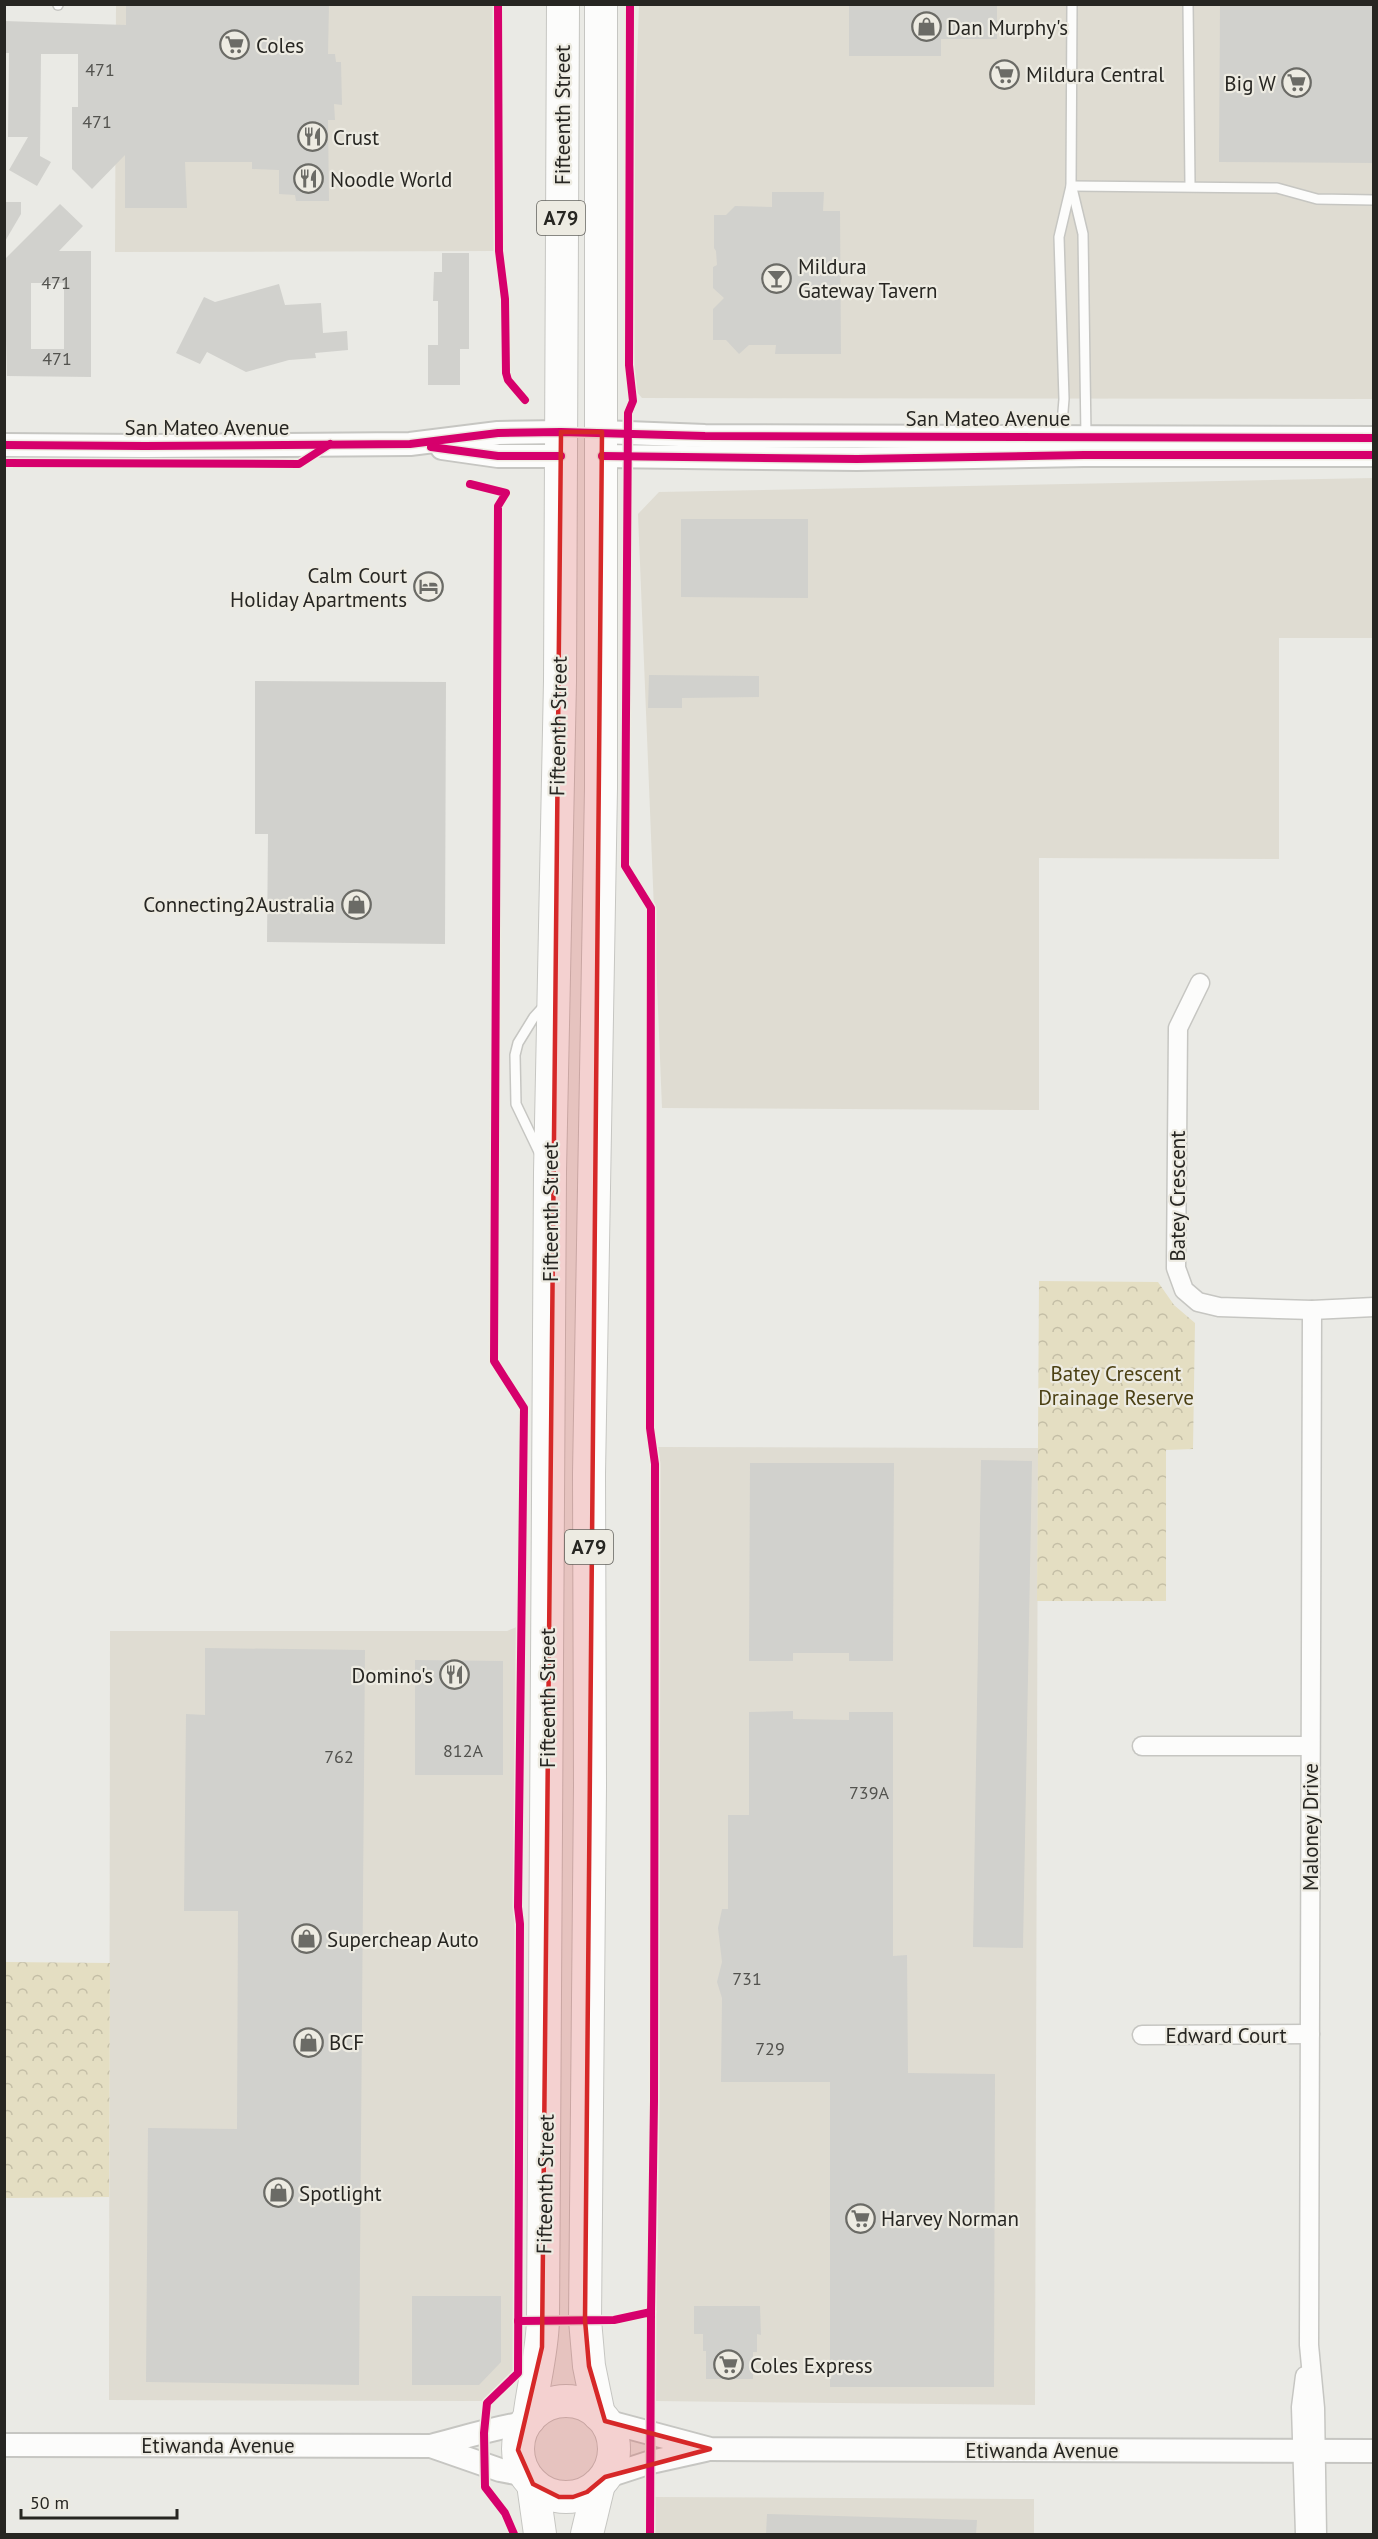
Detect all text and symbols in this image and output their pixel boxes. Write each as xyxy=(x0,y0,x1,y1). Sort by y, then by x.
shop icon: Dan Murphy's xyxy=(910,11,942,43)
place label: Dan Murphy's xyxy=(947,14,1068,41)
supermarket icon: Coles xyxy=(219,29,251,61)
place label: Coles xyxy=(256,32,304,59)
street label: Fifteenth Street xyxy=(549,45,576,185)
house number: 471 xyxy=(85,58,115,81)
supermarket icon: Mildura Central xyxy=(989,58,1021,90)
place label: Mildura Central xyxy=(1026,61,1164,88)
supermarket icon: Big W xyxy=(1281,67,1313,99)
place label: Big W xyxy=(1224,70,1277,97)
house number: 471 xyxy=(82,110,112,133)
restaurant icon: Crust xyxy=(296,121,328,153)
place label: Crust xyxy=(333,124,379,151)
restaurant icon: Noodle World xyxy=(293,163,325,195)
place label: Noodle World xyxy=(330,166,452,193)
road number: A79 xyxy=(537,201,585,235)
place label: Mildura Gateway Tavern xyxy=(798,253,937,304)
bar icon: Mildura Gateway Tavern xyxy=(761,262,793,294)
house number: 471 xyxy=(41,271,71,294)
house number: 471 xyxy=(42,347,72,370)
street label: San Mateo Avenue xyxy=(906,405,1070,432)
street label: San Mateo Avenue xyxy=(125,414,289,441)
place label: Calm Court Holiday Apartments xyxy=(230,562,407,613)
hotel icon: Calm Court Holiday Apartments xyxy=(412,571,444,603)
street label: Fifteenth Street xyxy=(543,656,573,796)
shop icon: Connecting2Australia xyxy=(340,888,372,920)
place label: Connecting2Australia xyxy=(143,891,335,918)
street label: Batey Crescent xyxy=(1164,1131,1191,1261)
street label: Fifteenth Street xyxy=(537,1142,564,1282)
park label: Batey Crescent Drainage Reserve xyxy=(1038,1360,1194,1411)
road number: A79 xyxy=(565,1530,613,1564)
street label: Fifteenth Street xyxy=(534,1628,561,1768)
restaurant icon: Domino's xyxy=(438,1659,470,1691)
place label: Domino's xyxy=(352,1662,433,1689)
house number: 812A xyxy=(443,1739,483,1762)
house number: 762 xyxy=(324,1745,354,1768)
street label: Maloney Drive xyxy=(1297,1763,1324,1891)
house number: 739A xyxy=(849,1781,889,1804)
shop icon: Supercheap Auto xyxy=(290,1923,322,1955)
place label: Supercheap Auto xyxy=(327,1926,479,1953)
house number: 731 xyxy=(732,1967,762,1990)
street label: Edward Court xyxy=(1165,2022,1287,2049)
shop icon: BCF xyxy=(292,2026,324,2058)
place label: BCF xyxy=(329,2029,364,2056)
house number: 729 xyxy=(755,2037,785,2060)
street label: Fifteenth Street xyxy=(530,2114,560,2254)
shop icon: Spotlight xyxy=(262,2177,294,2209)
place label: Spotlight xyxy=(299,2180,382,2207)
supermarket icon: Harvey Norman xyxy=(844,2202,876,2234)
place label: Harvey Norman xyxy=(881,2205,1019,2232)
supermarket icon: Coles Express xyxy=(713,2349,745,2381)
place label: Coles Express xyxy=(750,2352,873,2379)
street label: Etiwanda Avenue xyxy=(141,2432,295,2459)
street label: Etiwanda Avenue xyxy=(965,2437,1119,2464)
scale bar xyxy=(21,2482,177,2520)
text: 50 m xyxy=(30,2491,69,2514)

